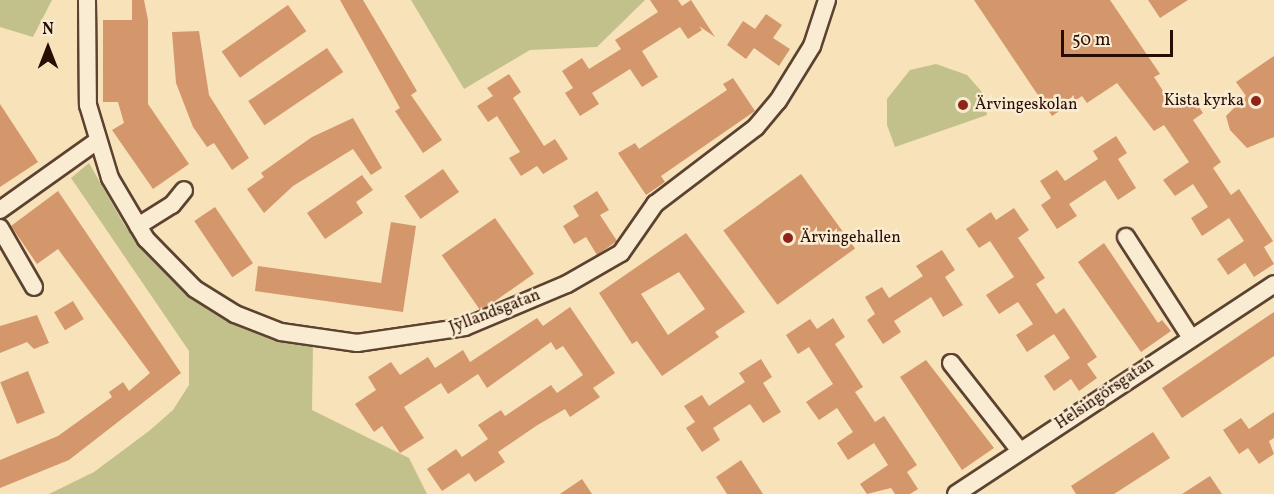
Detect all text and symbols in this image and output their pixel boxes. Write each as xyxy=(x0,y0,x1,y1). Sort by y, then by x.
north arrow xyxy=(18,18,78,78)
scale bar xyxy=(1064,18,1176,56)
text: N xyxy=(42,19,54,41)
text: 50 m xyxy=(1072,28,1111,53)
place label: Kista kyrka xyxy=(1164,91,1244,111)
marker: Kista kyrka xyxy=(1249,94,1263,108)
place label: Ärvingeskolan xyxy=(975,95,1078,115)
marker: Ärvingeskolan xyxy=(956,98,970,112)
place label: Ärvingehallen xyxy=(800,228,901,248)
marker: Ärvingehallen xyxy=(781,231,795,245)
street label: Jyllandsgatan xyxy=(447,286,543,338)
street label: Helsingörsgatan xyxy=(1052,354,1158,434)

